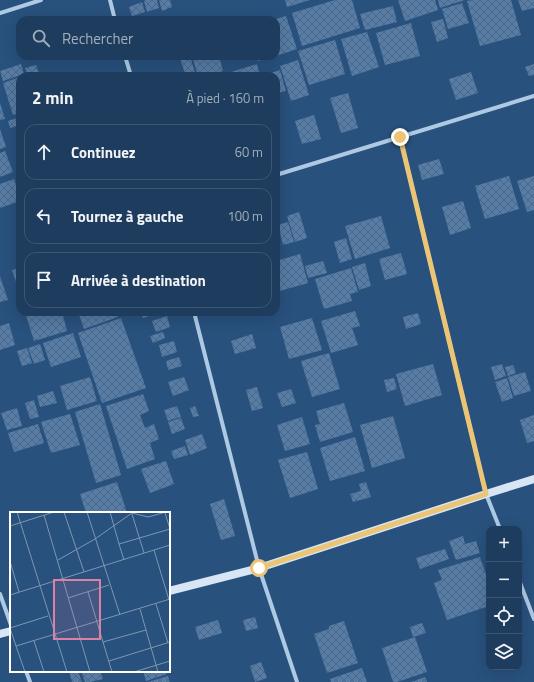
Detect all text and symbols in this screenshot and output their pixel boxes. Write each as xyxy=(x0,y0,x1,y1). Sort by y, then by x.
search box xyxy=(16,16,280,60)
icon: search xyxy=(30,27,52,49)
text: Rechercher xyxy=(62,27,133,50)
text: 2 min xyxy=(32,85,73,111)
text: À pied · 160 m xyxy=(186,88,264,108)
route end xyxy=(391,128,409,146)
icon: ahead xyxy=(33,141,55,163)
text: Continuez xyxy=(71,141,136,164)
text: 60 m xyxy=(235,142,263,162)
icon: left xyxy=(33,205,55,227)
text: Tournez à gauche xyxy=(71,205,183,228)
text: 100 m xyxy=(227,206,263,226)
icon: arrive xyxy=(33,269,55,291)
text: Arrivée à destination xyxy=(71,269,206,292)
inset map xyxy=(10,512,170,672)
map controls xyxy=(486,526,522,670)
button: + xyxy=(486,526,522,562)
route start xyxy=(250,559,268,577)
button: − xyxy=(486,562,522,598)
button: locate xyxy=(486,598,522,634)
button: layers xyxy=(486,634,522,670)

